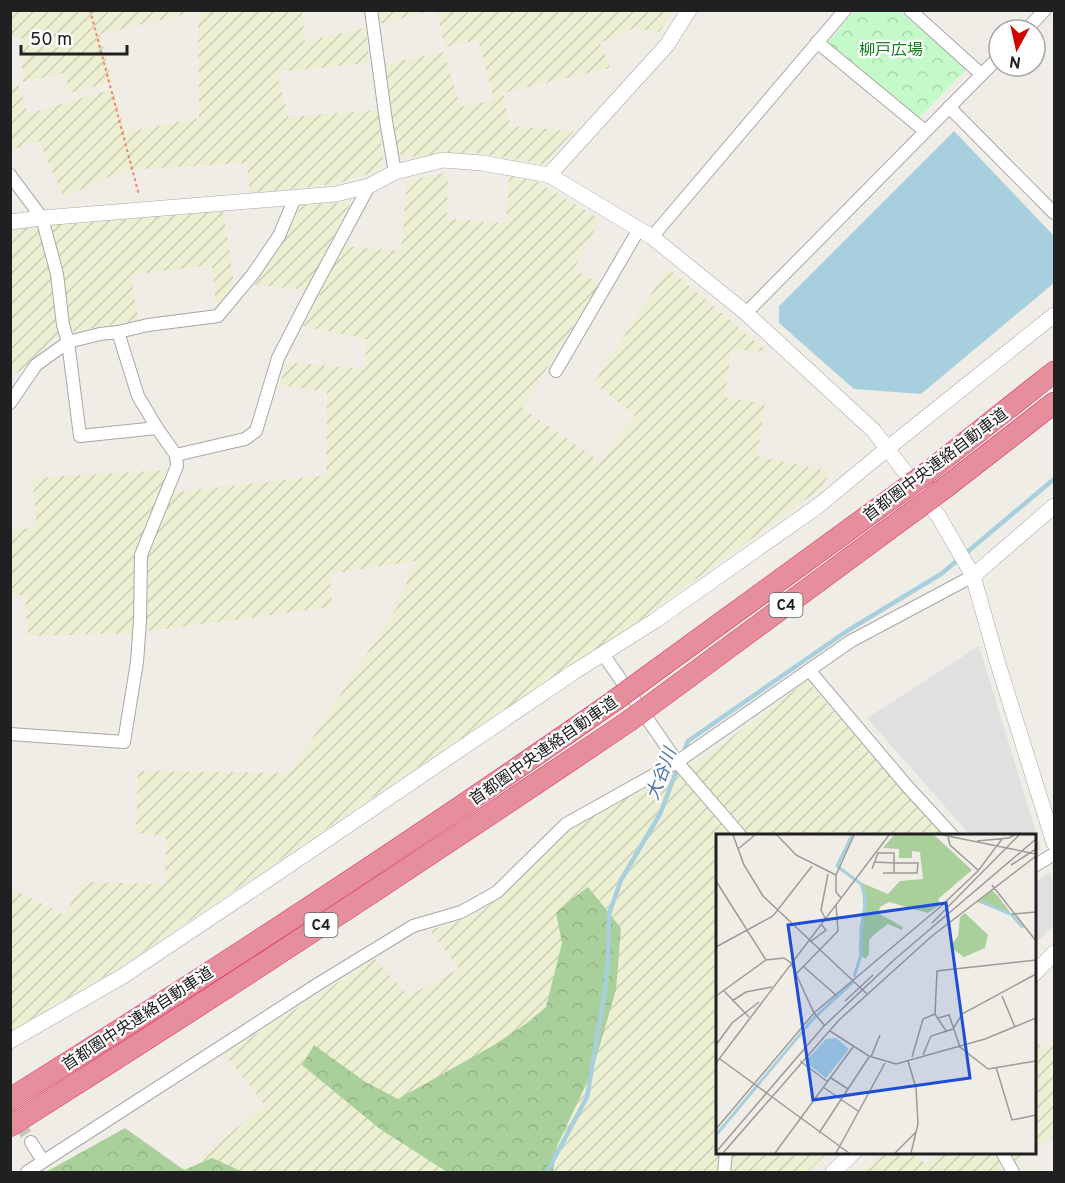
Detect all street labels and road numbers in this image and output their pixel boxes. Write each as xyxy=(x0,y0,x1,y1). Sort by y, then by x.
street label: 首都圏中央連絡自動車道 xyxy=(860,405,1013,527)
road number: C4 xyxy=(770,593,802,617)
street label: 首都圏中央連絡自動車道 xyxy=(466,693,622,810)
road number: C4 xyxy=(304,913,338,937)
street label: 首都圏中央連絡自動車道 xyxy=(59,963,217,1076)

